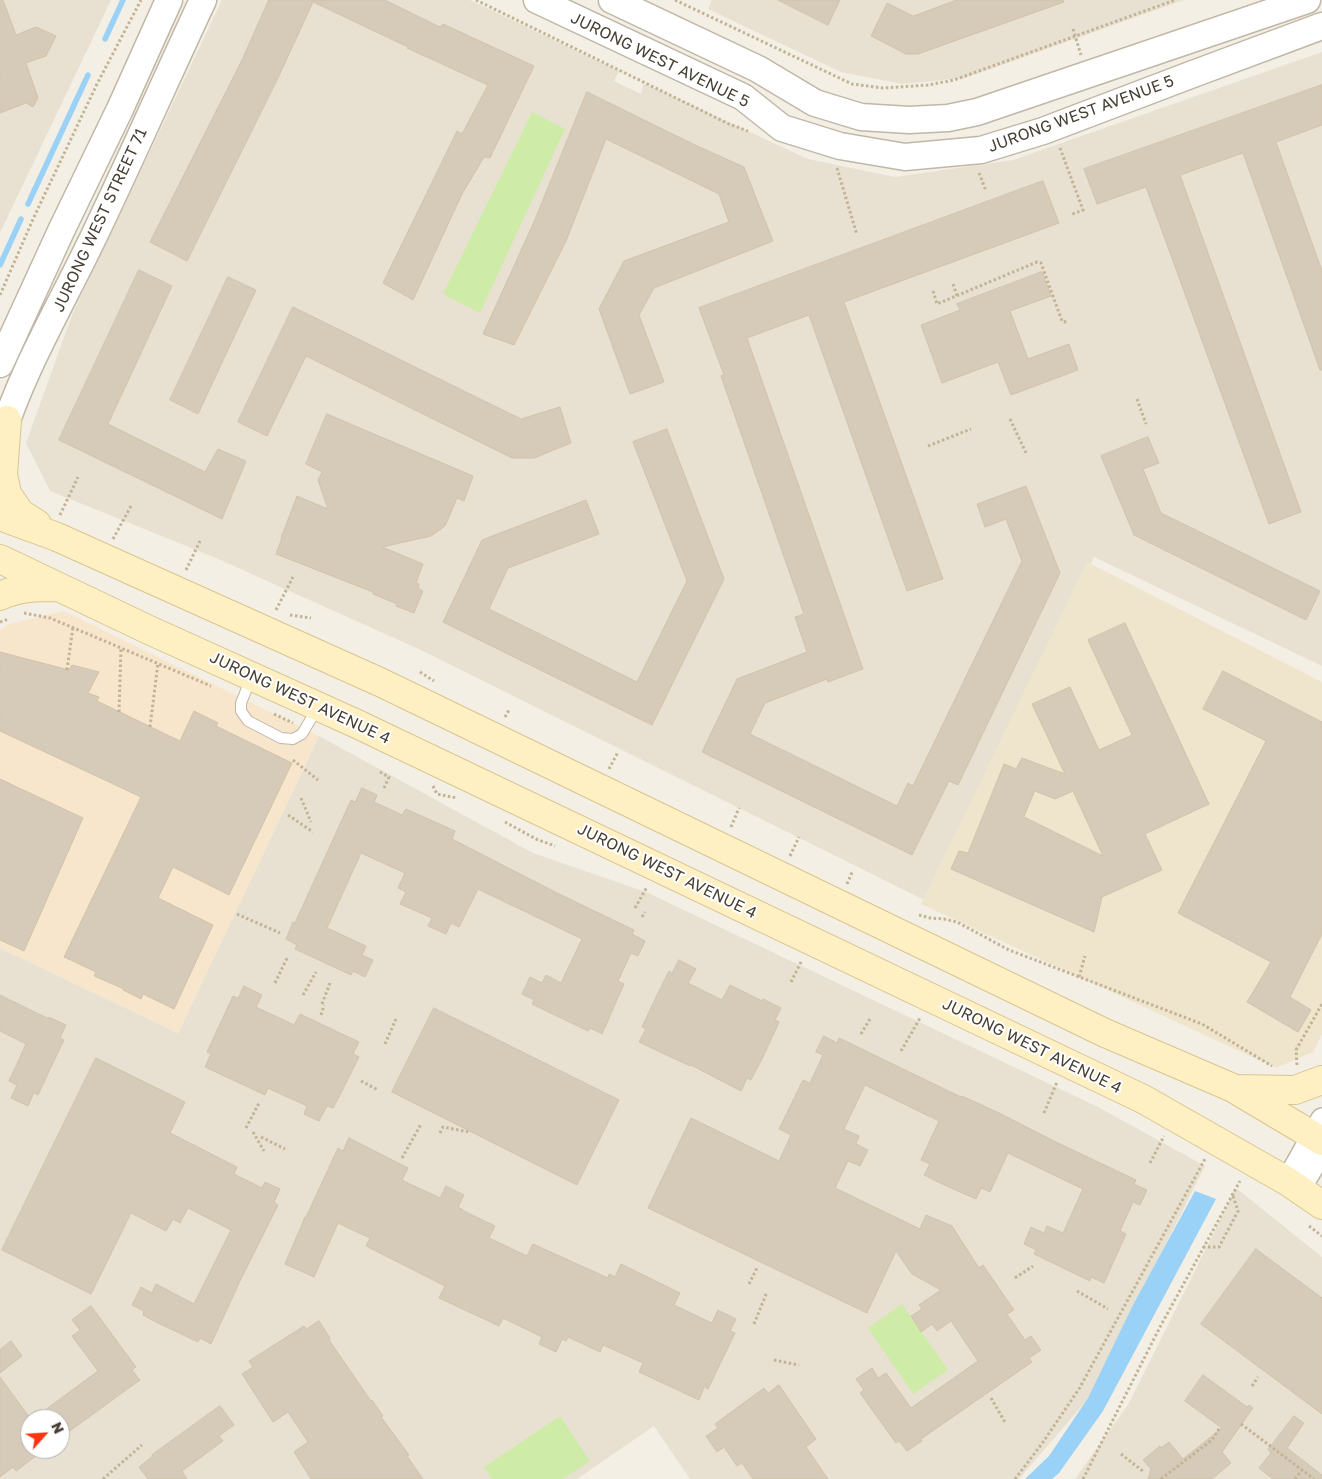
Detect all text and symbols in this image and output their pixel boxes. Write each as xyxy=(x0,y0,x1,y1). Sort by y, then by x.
street label: JURONG WEST AVENUE 5 xyxy=(567,8,753,112)
street label: JURONG WEST AVENUE 5 xyxy=(985,71,1177,157)
street label: JURONG WEST STREET 71 xyxy=(49,125,151,315)
street label: JURONG WEST AVENUE 4 xyxy=(207,648,393,748)
street label: JURONG WEST AVENUE 4 xyxy=(574,819,760,923)
street label: JURONG WEST AVENUE 4 xyxy=(939,994,1125,1098)
north arrow xyxy=(20,1409,70,1459)
text: N xyxy=(48,1419,68,1436)

